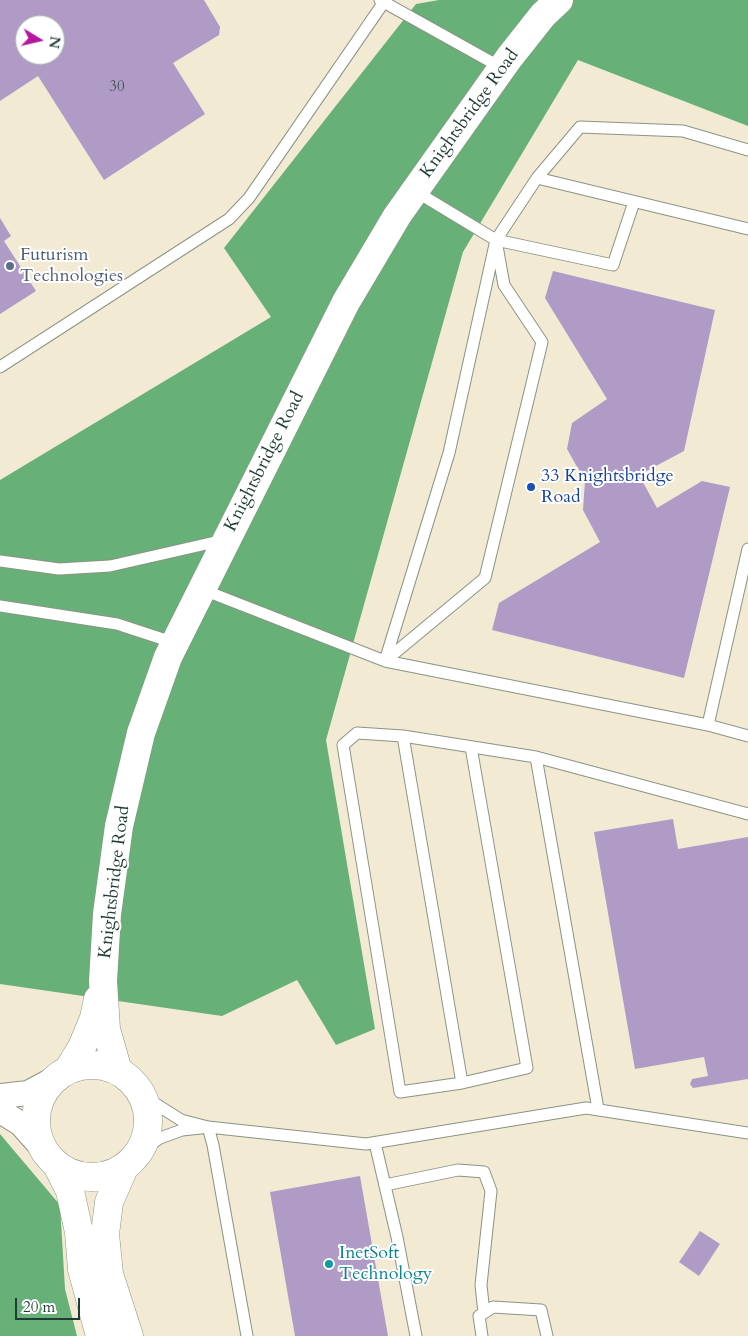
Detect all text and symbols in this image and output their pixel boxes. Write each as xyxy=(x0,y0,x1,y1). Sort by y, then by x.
north arrow xyxy=(15,15,65,65)
text: N xyxy=(44,35,65,50)
street label: Knightsbridge Road xyxy=(416,45,524,183)
house number: 30 xyxy=(109,79,125,97)
place label: Futurism Technologies xyxy=(20,245,123,288)
marker: Futurism Technologies xyxy=(4,260,16,272)
street label: Knightsbridge Road xyxy=(220,389,310,535)
place label: 33 Knightsbridge Road xyxy=(541,466,674,508)
marker: 33 Knightsbridge Road xyxy=(525,481,537,493)
street label: Knightsbridge Road xyxy=(95,804,135,960)
place label: InetSoft Technology xyxy=(339,1243,432,1286)
marker: InetSoft Technology xyxy=(323,1258,335,1270)
scale bar xyxy=(18,1288,82,1320)
text: 20 m xyxy=(23,1297,55,1317)

